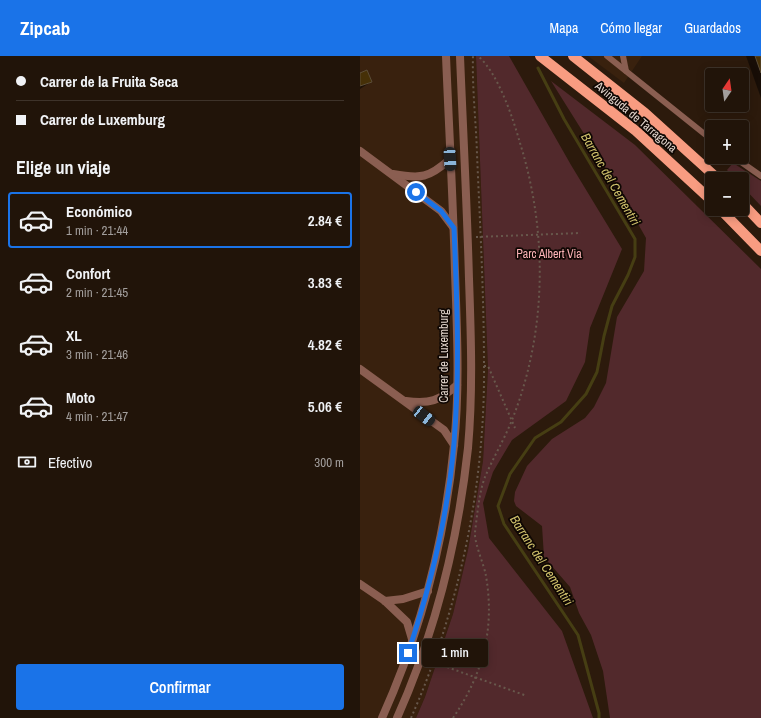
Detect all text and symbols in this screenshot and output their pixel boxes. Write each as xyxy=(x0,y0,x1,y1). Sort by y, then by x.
text: Zipcab xyxy=(20,15,70,41)
text: Mapa xyxy=(550,19,578,37)
text: Cómo llegar xyxy=(600,19,662,37)
text: Guardados xyxy=(684,19,741,37)
north arrow xyxy=(705,68,749,112)
map controls xyxy=(705,68,749,216)
text: Carrer de la Fruita Seca xyxy=(40,71,178,92)
street label: Avinguda de Tarragona xyxy=(591,77,681,156)
text: Carrer de Luxemburg xyxy=(40,109,165,130)
button: + xyxy=(705,120,749,164)
water label: Barranc del Cementiri xyxy=(577,130,644,229)
car xyxy=(443,147,457,171)
text: Elige un viaje xyxy=(16,155,110,180)
button: − xyxy=(705,172,749,216)
route start xyxy=(407,183,425,201)
text: Económico xyxy=(66,201,132,222)
icon: car xyxy=(18,202,54,238)
text: 2.84 € xyxy=(308,210,342,231)
text: 1 min · 21:44 xyxy=(66,222,128,239)
park label: Parc Albert Via xyxy=(516,246,582,262)
text: Confort xyxy=(66,263,110,284)
icon: car xyxy=(18,264,54,300)
text: 3.83 € xyxy=(308,272,342,293)
text: 2 min · 21:45 xyxy=(66,284,128,301)
street label: Carrer de Luxemburg xyxy=(436,309,452,403)
text: XL xyxy=(66,325,82,346)
icon: car xyxy=(18,326,54,362)
text: 4.82 € xyxy=(308,334,342,355)
text: 3 min · 21:46 xyxy=(66,346,128,363)
text: Moto xyxy=(66,387,95,408)
icon: car xyxy=(18,388,54,424)
text: 5.06 € xyxy=(308,396,342,417)
car xyxy=(411,404,437,428)
text: 4 min · 21:47 xyxy=(66,408,128,425)
icon: cash xyxy=(16,451,38,473)
text: Efectivo xyxy=(48,452,92,473)
text: 300 m xyxy=(314,454,344,471)
water label: Barranc del Cementiri xyxy=(506,512,577,609)
callout: 1 min xyxy=(422,639,488,667)
route end xyxy=(399,644,417,662)
text: 1 min xyxy=(441,644,469,661)
button: Confirmar xyxy=(16,664,344,710)

